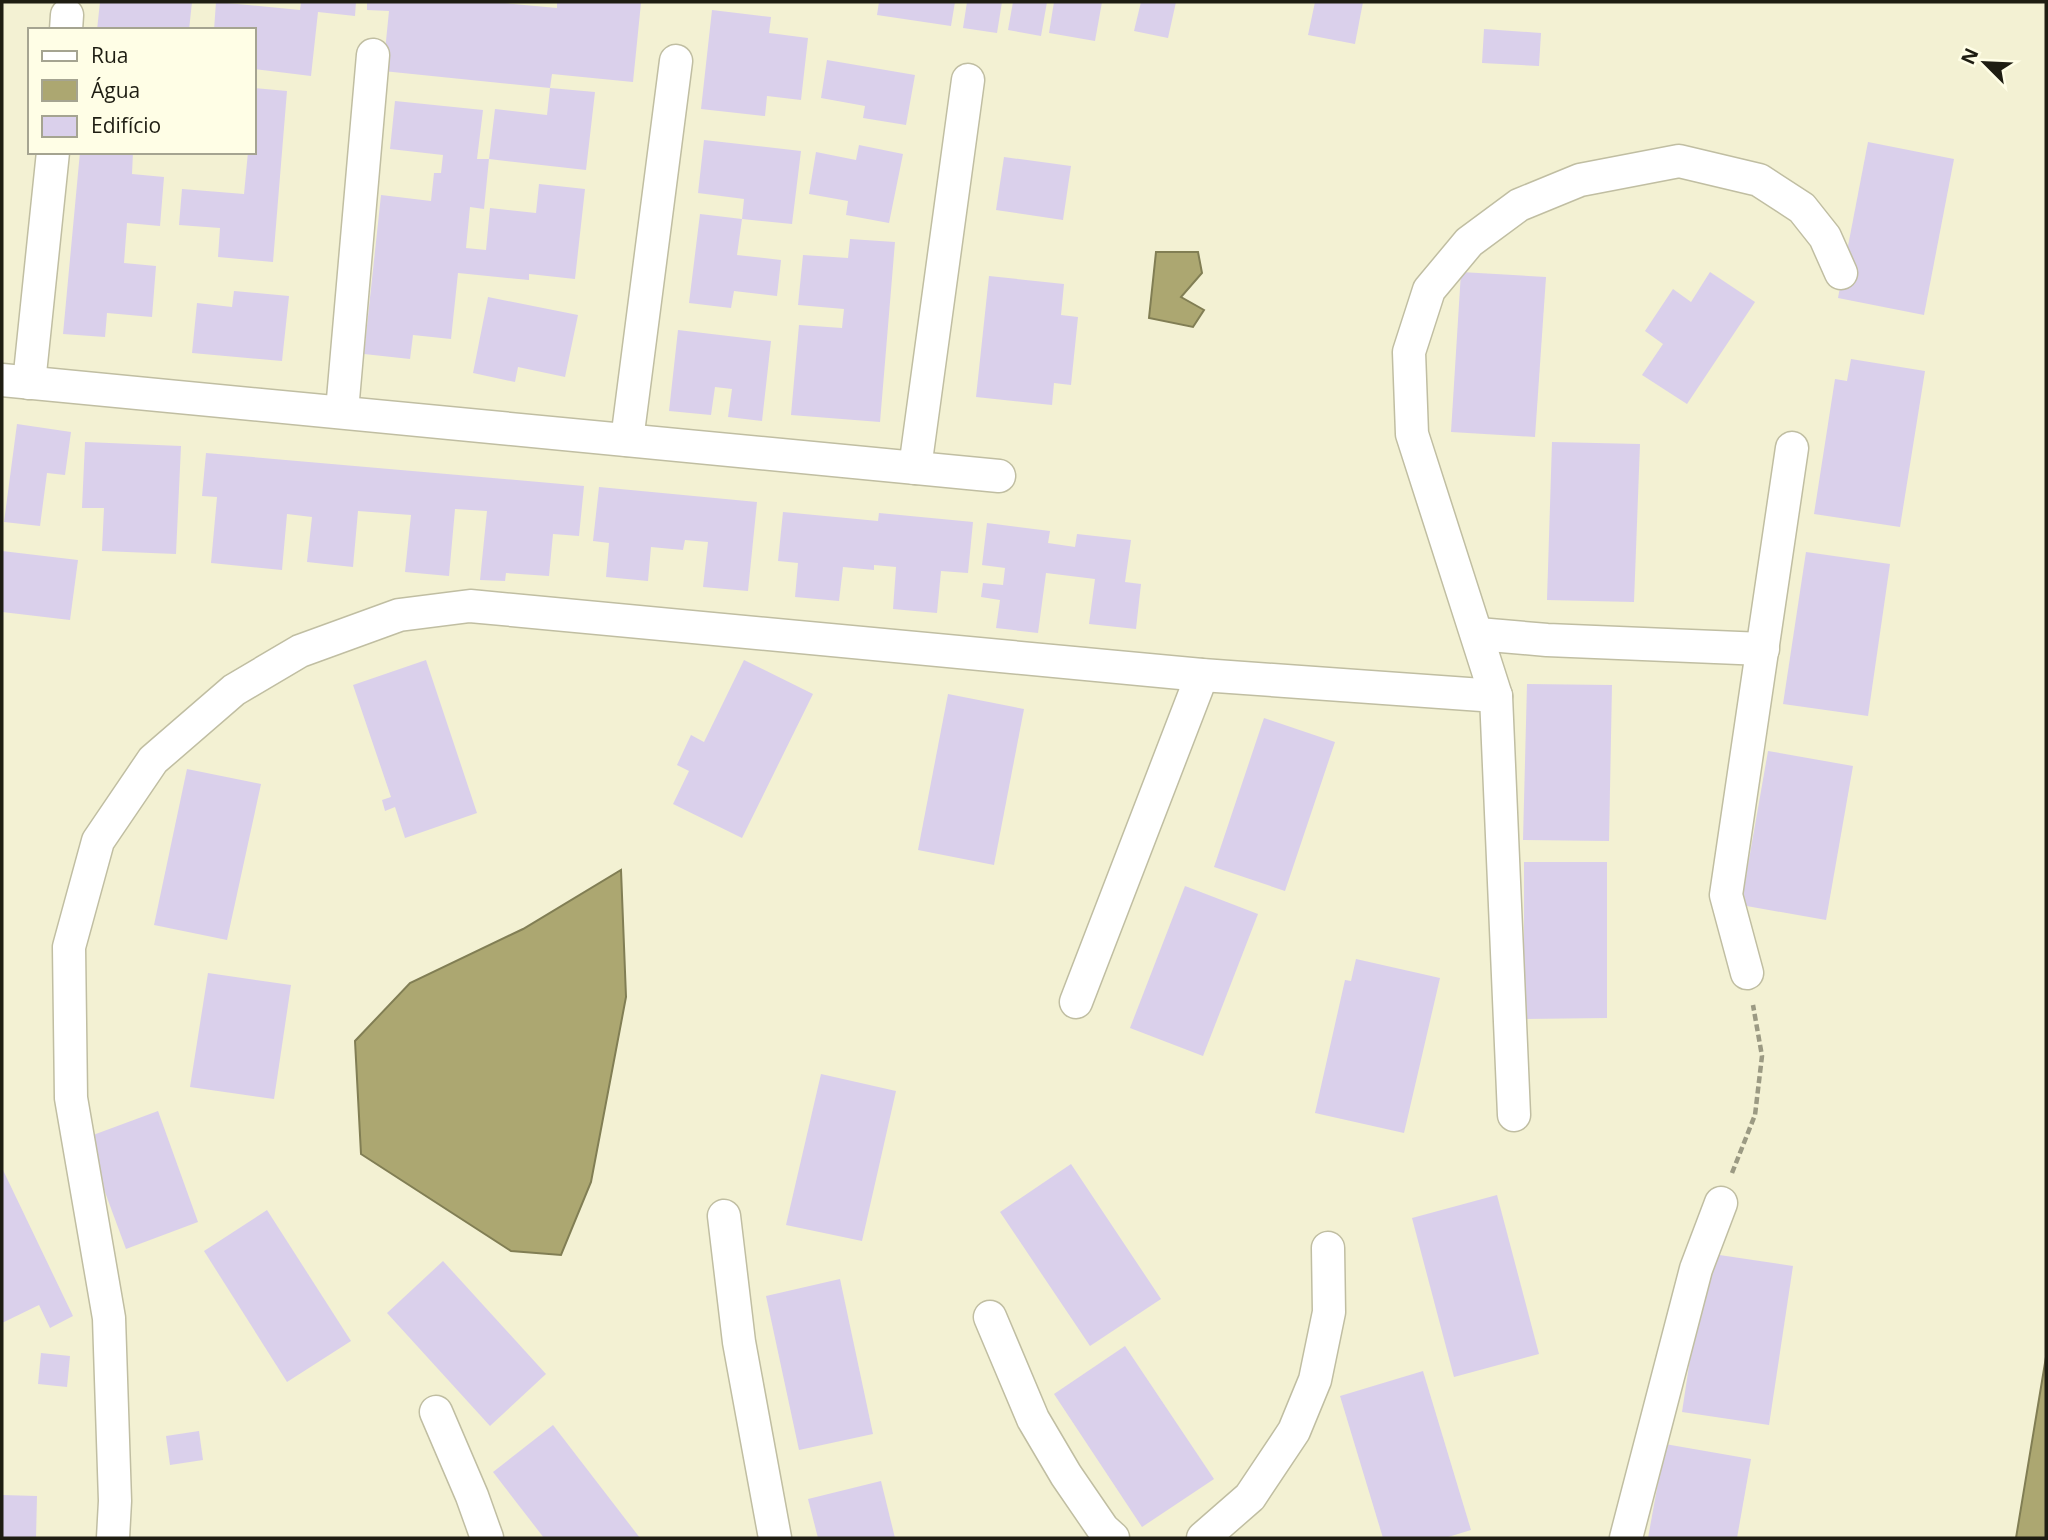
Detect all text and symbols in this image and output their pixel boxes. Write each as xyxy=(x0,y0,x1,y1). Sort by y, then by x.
legend xyxy=(28,28,256,154)
north arrow xyxy=(1950,28,2020,98)
text: Rua xyxy=(91,41,129,69)
text: N xyxy=(1954,44,1984,68)
text: Água xyxy=(91,76,140,104)
text: Edifício xyxy=(91,111,161,139)

